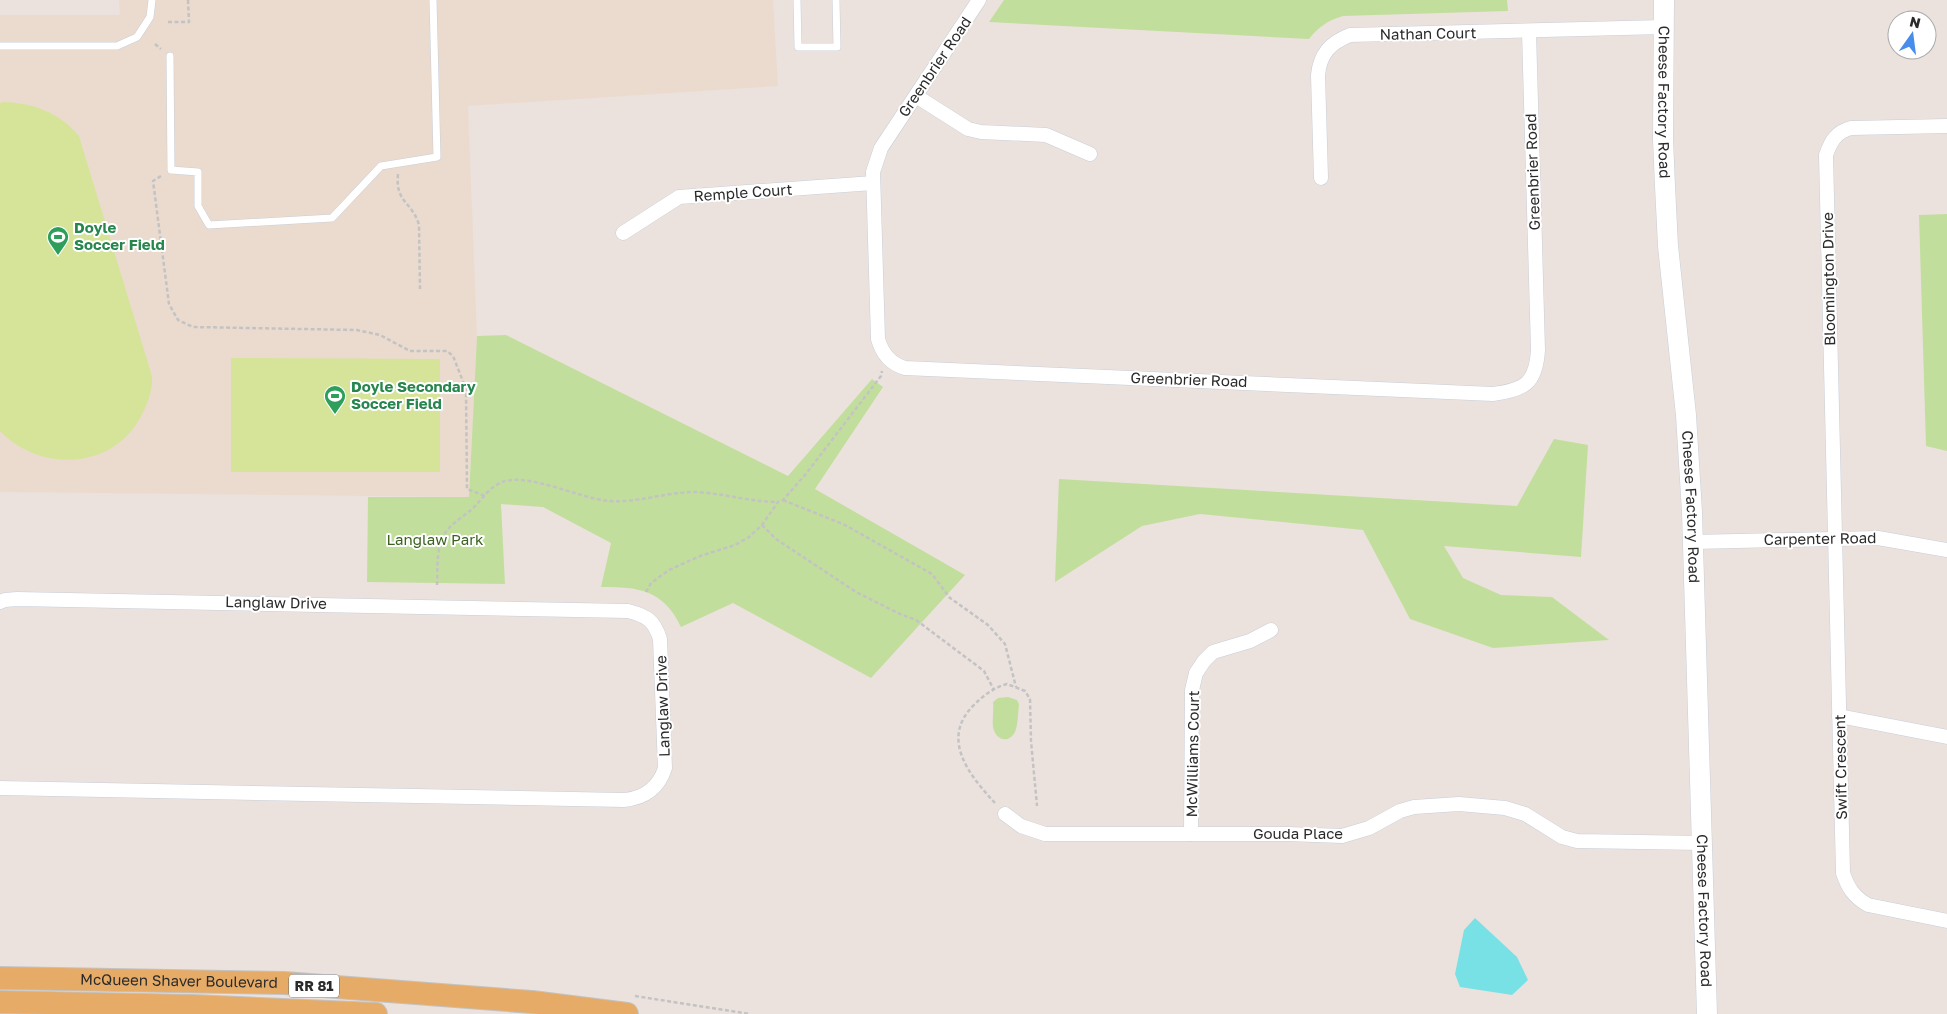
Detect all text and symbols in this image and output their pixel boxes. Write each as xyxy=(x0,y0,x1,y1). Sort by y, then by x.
north arrow xyxy=(1887,10,1937,60)
text: N xyxy=(1908,12,1922,31)
street label: Greenbrier Road xyxy=(894,13,974,120)
street label: Nathan Court xyxy=(1379,23,1477,43)
street label: Cheese Factory Road xyxy=(1655,25,1675,179)
street label: Greenbrier Road xyxy=(1521,113,1543,231)
street label: Remple Court xyxy=(693,180,793,204)
street label: Bloomington Drive xyxy=(1818,212,1838,346)
place label: Doyle Soccer Field xyxy=(74,218,165,253)
sports icon: Doyle Soccer Field xyxy=(46,225,70,256)
street label: Greenbrier Road xyxy=(1130,368,1248,390)
place label: Doyle Secondary Soccer Field xyxy=(351,377,476,412)
sports icon: Doyle Secondary Soccer Field xyxy=(323,384,347,415)
street label: Cheese Factory Road xyxy=(1679,430,1704,583)
street label: Carpenter Road xyxy=(1764,528,1876,548)
park label: Langlaw Park xyxy=(386,530,484,548)
street label: Langlaw Drive xyxy=(225,592,327,612)
street label: Langlaw Drive xyxy=(651,655,673,757)
street label: McWilliams Court xyxy=(1182,690,1202,818)
street label: Swift Crescent xyxy=(1830,714,1850,820)
street label: Gouda Place xyxy=(1253,824,1343,842)
street label: Cheese Factory Road xyxy=(1694,834,1716,987)
street label: McQueen Shaver Boulevard xyxy=(80,969,278,991)
road number: RR 81 xyxy=(289,974,339,998)

